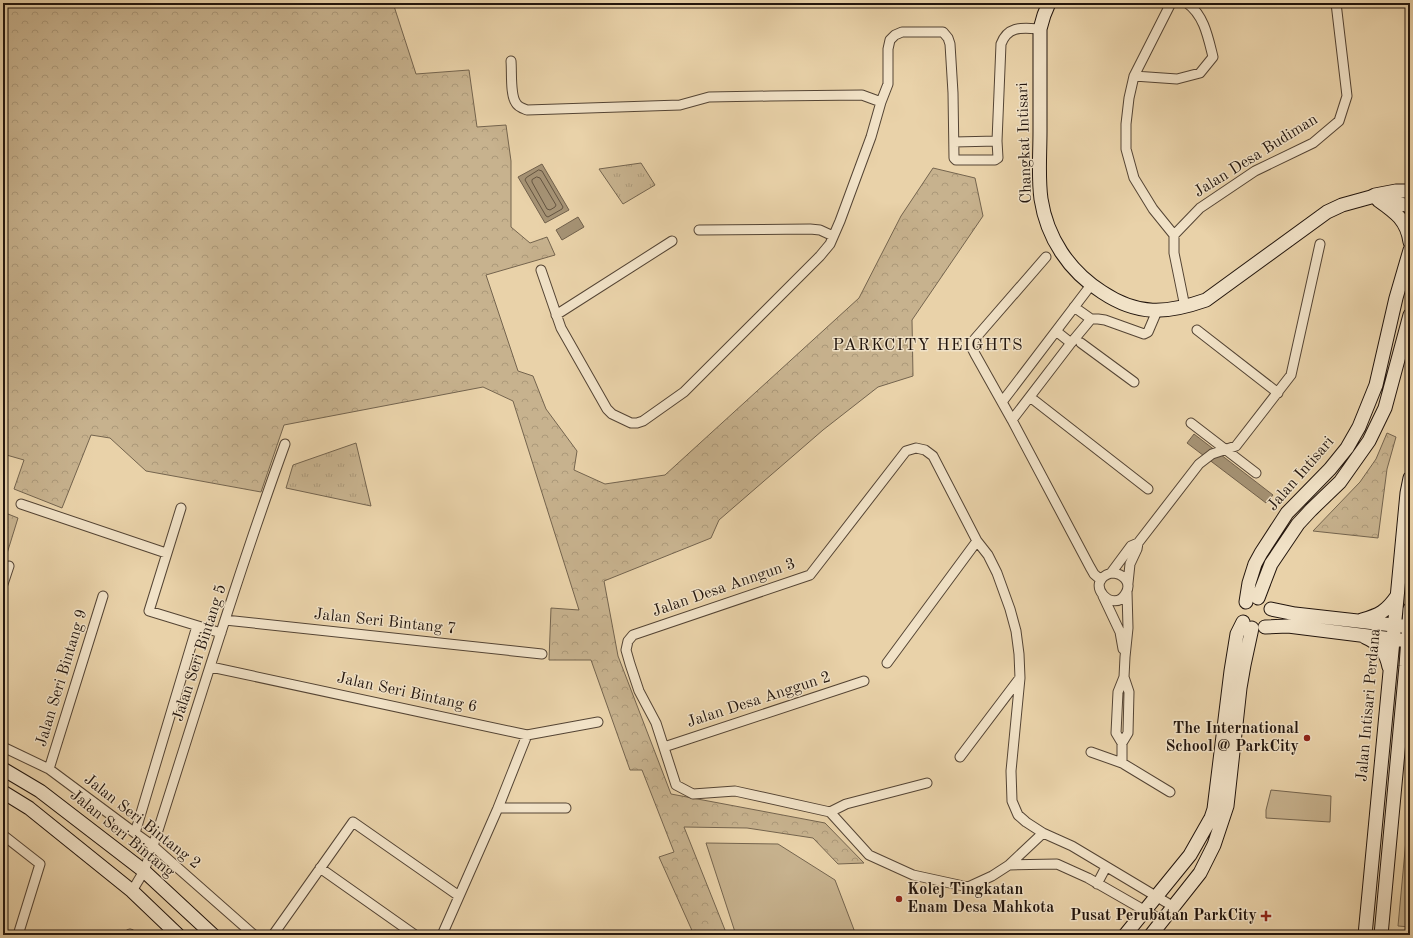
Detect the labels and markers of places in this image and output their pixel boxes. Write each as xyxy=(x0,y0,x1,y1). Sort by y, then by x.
place label: The International School @ ParkCity xyxy=(1165,721,1299,755)
marker: The International School @ ParkCity xyxy=(1302,733,1312,743)
place label: Kolej Tingkatan Enam Desa Mahkota xyxy=(907,882,1054,916)
marker: Kolej Tingkatan Enam Desa Mahkota xyxy=(894,894,904,904)
place label: Pusat Perubatan ParkCity xyxy=(1070,908,1257,924)
marker: Pusat Perubatan ParkCity xyxy=(1260,910,1272,922)

